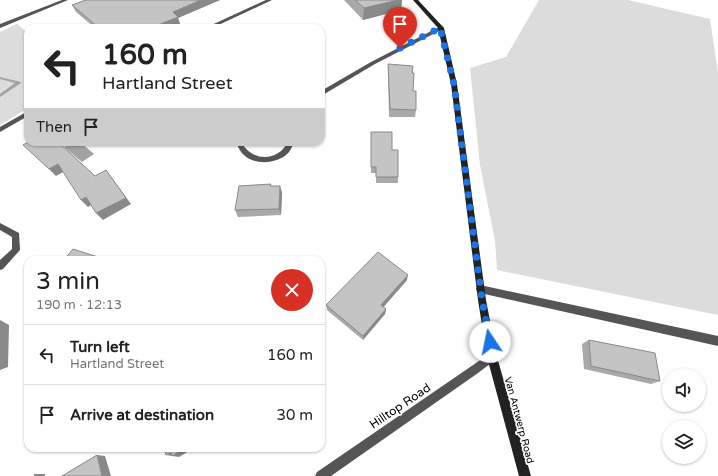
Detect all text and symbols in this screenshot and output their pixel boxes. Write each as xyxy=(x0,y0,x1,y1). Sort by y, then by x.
pin xyxy=(383,7.0,417,48)
icon: arrive xyxy=(389,13,411,35)
text: 160 m xyxy=(102,38,188,72)
icon: left xyxy=(36,40,88,92)
text: Hartland Street xyxy=(102,72,233,94)
icon: arrive xyxy=(80,116,102,138)
text: Then xyxy=(36,118,72,136)
text: 3 min xyxy=(36,267,100,296)
button: close xyxy=(271,269,313,311)
text: 190 m · 12:13 xyxy=(36,297,122,313)
position arrow xyxy=(469,321,511,363)
text: Turn left xyxy=(70,338,130,356)
icon: left xyxy=(36,344,58,366)
text: 160 m xyxy=(267,346,313,364)
text: Hartland Street xyxy=(70,356,164,372)
map controls xyxy=(662,368,706,464)
button: sound xyxy=(662,368,706,412)
street label: Van Antwerp Road xyxy=(502,376,536,465)
street label: Hilltop Road xyxy=(367,380,433,432)
icon: arrive xyxy=(36,404,58,426)
text: Arrive at destination xyxy=(70,406,214,424)
text: 30 m xyxy=(276,406,313,424)
button: layers xyxy=(662,420,706,464)

